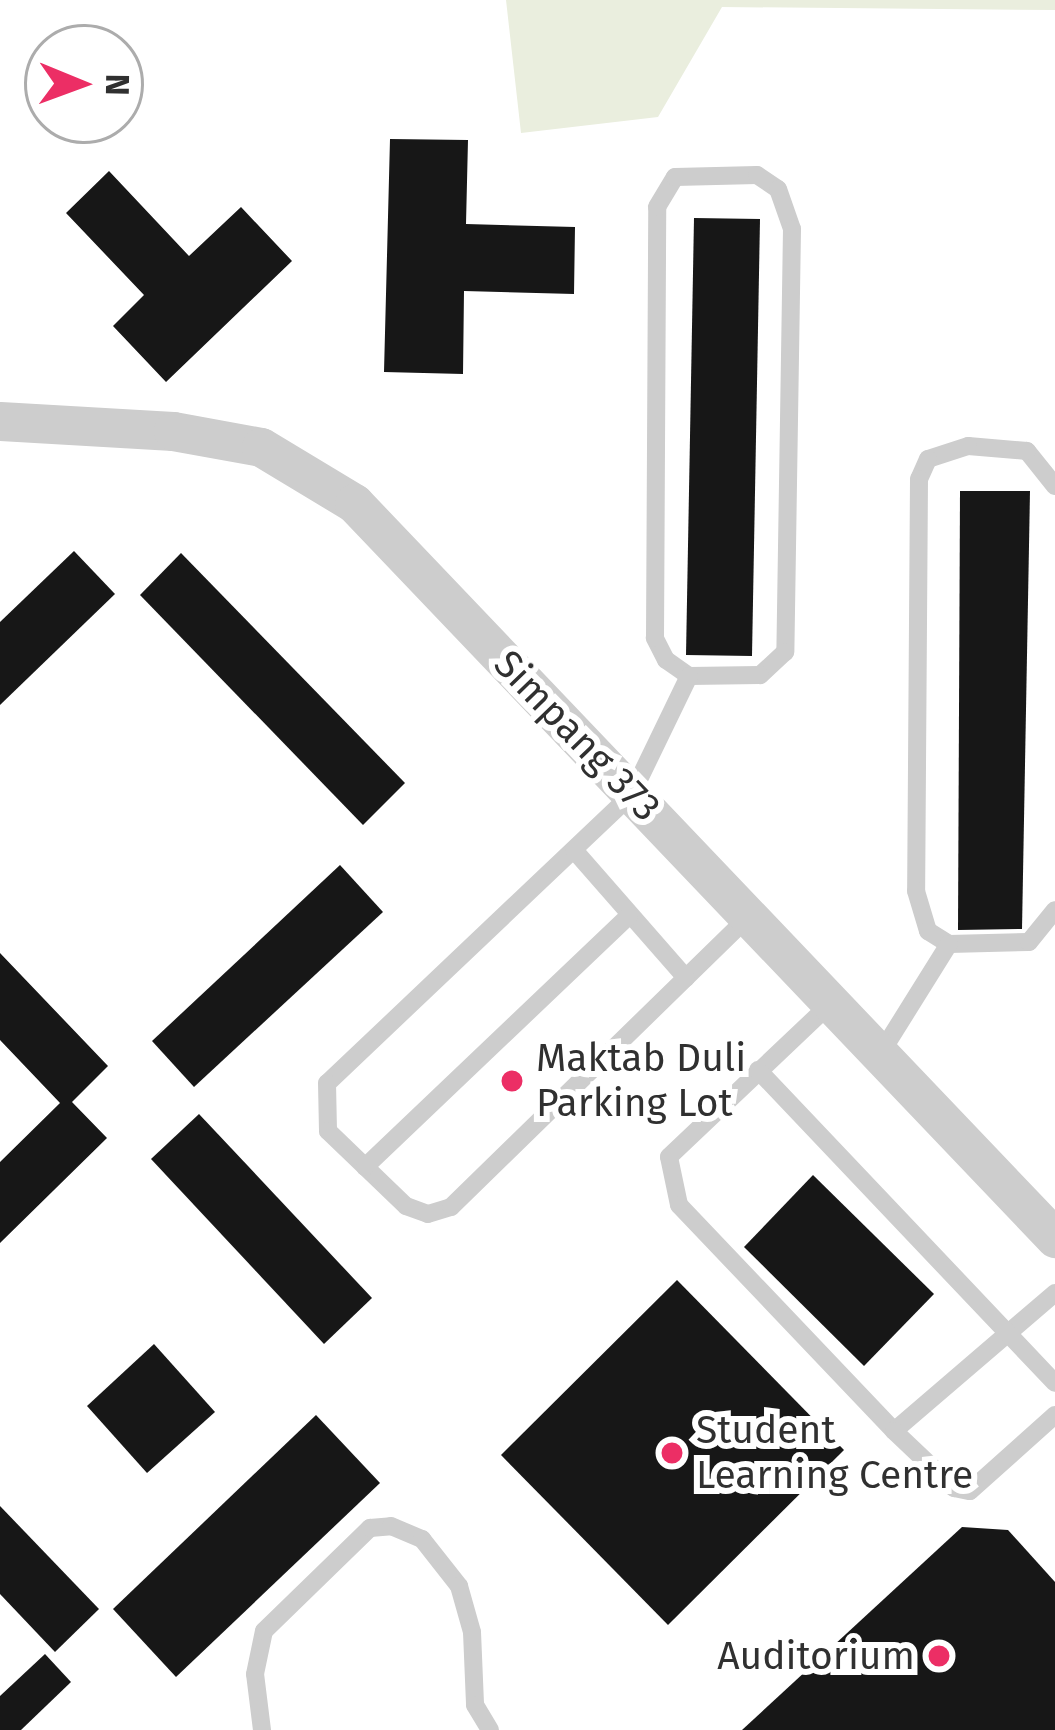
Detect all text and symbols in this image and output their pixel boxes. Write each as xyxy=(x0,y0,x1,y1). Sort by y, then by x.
north arrow xyxy=(24,24,144,144)
text: N xyxy=(97,73,137,96)
street label: Simpang 373 xyxy=(484,641,670,831)
place label: Maktab Duli Parking Lot xyxy=(536,1036,746,1127)
marker: Maktab Duli Parking Lot xyxy=(499,1068,525,1094)
place label: Student Learning Centre xyxy=(696,1408,973,1499)
marker: Student Learning Centre xyxy=(659,1440,685,1466)
place label: Auditorium xyxy=(717,1633,915,1679)
marker: Auditorium xyxy=(926,1643,952,1669)

